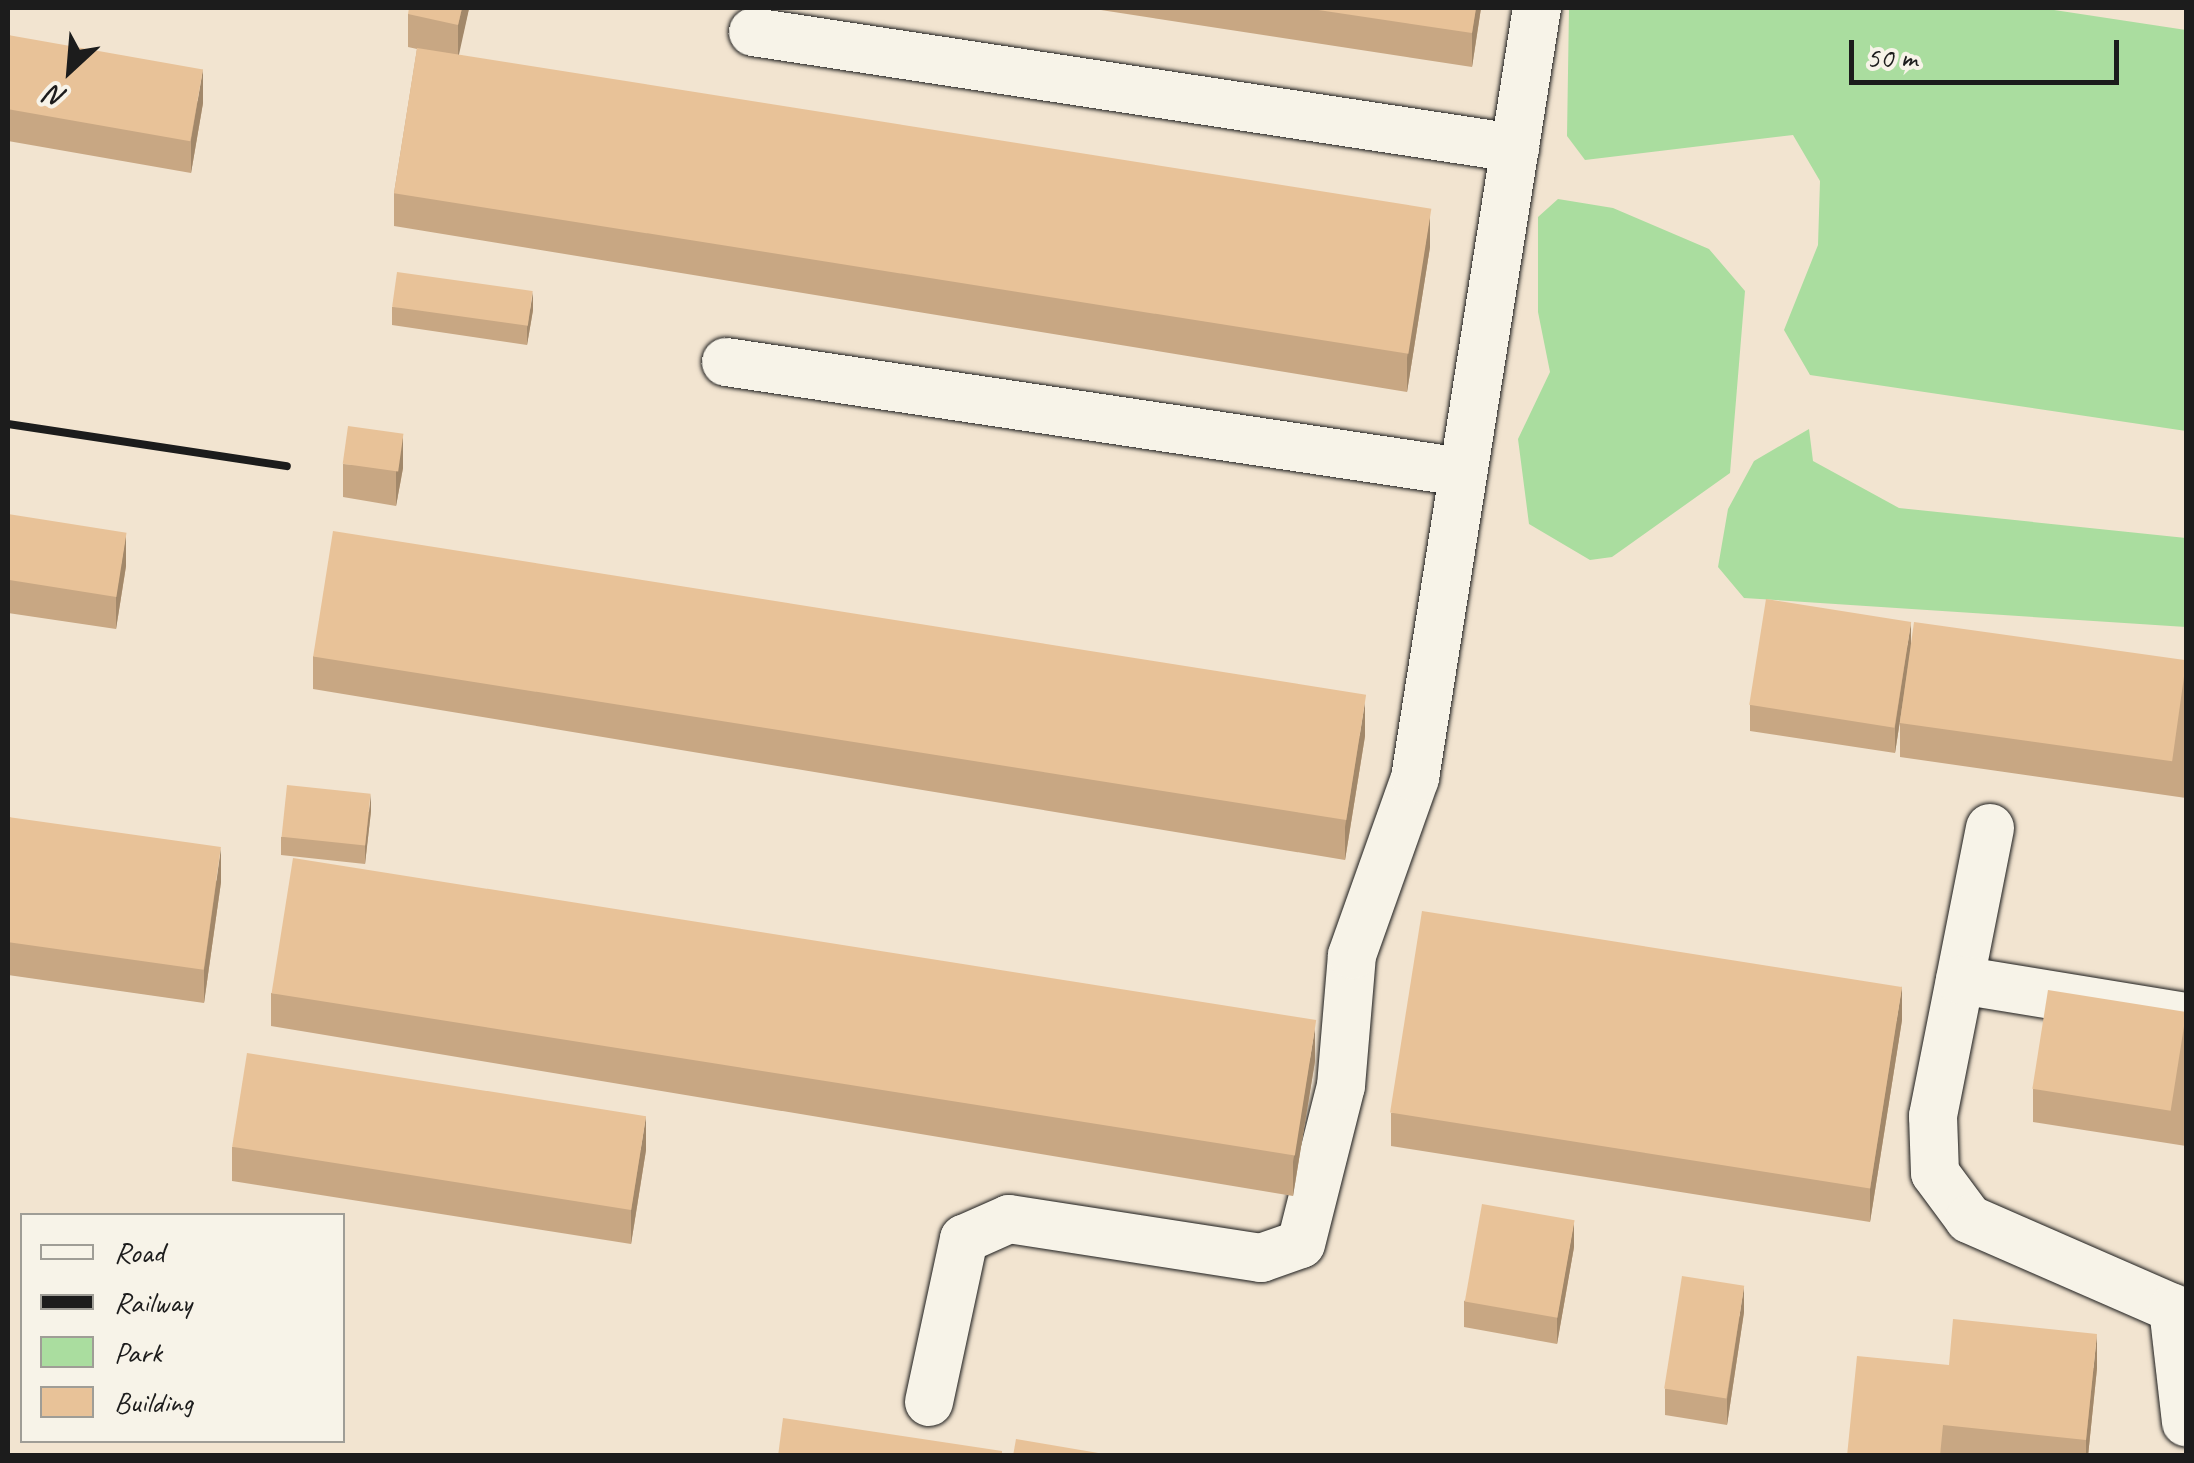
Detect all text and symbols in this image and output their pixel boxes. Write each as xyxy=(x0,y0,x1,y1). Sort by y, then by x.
north arrow xyxy=(20,20,120,120)
scale bar xyxy=(1854,20,2124,82)
text: 50 m xyxy=(1866,38,1917,76)
text: N xyxy=(41,78,72,117)
legend xyxy=(20,1213,345,1443)
text: Road xyxy=(114,1233,164,1271)
text: Railway xyxy=(114,1283,192,1321)
text: Park xyxy=(114,1333,162,1371)
text: Building xyxy=(114,1383,193,1421)

